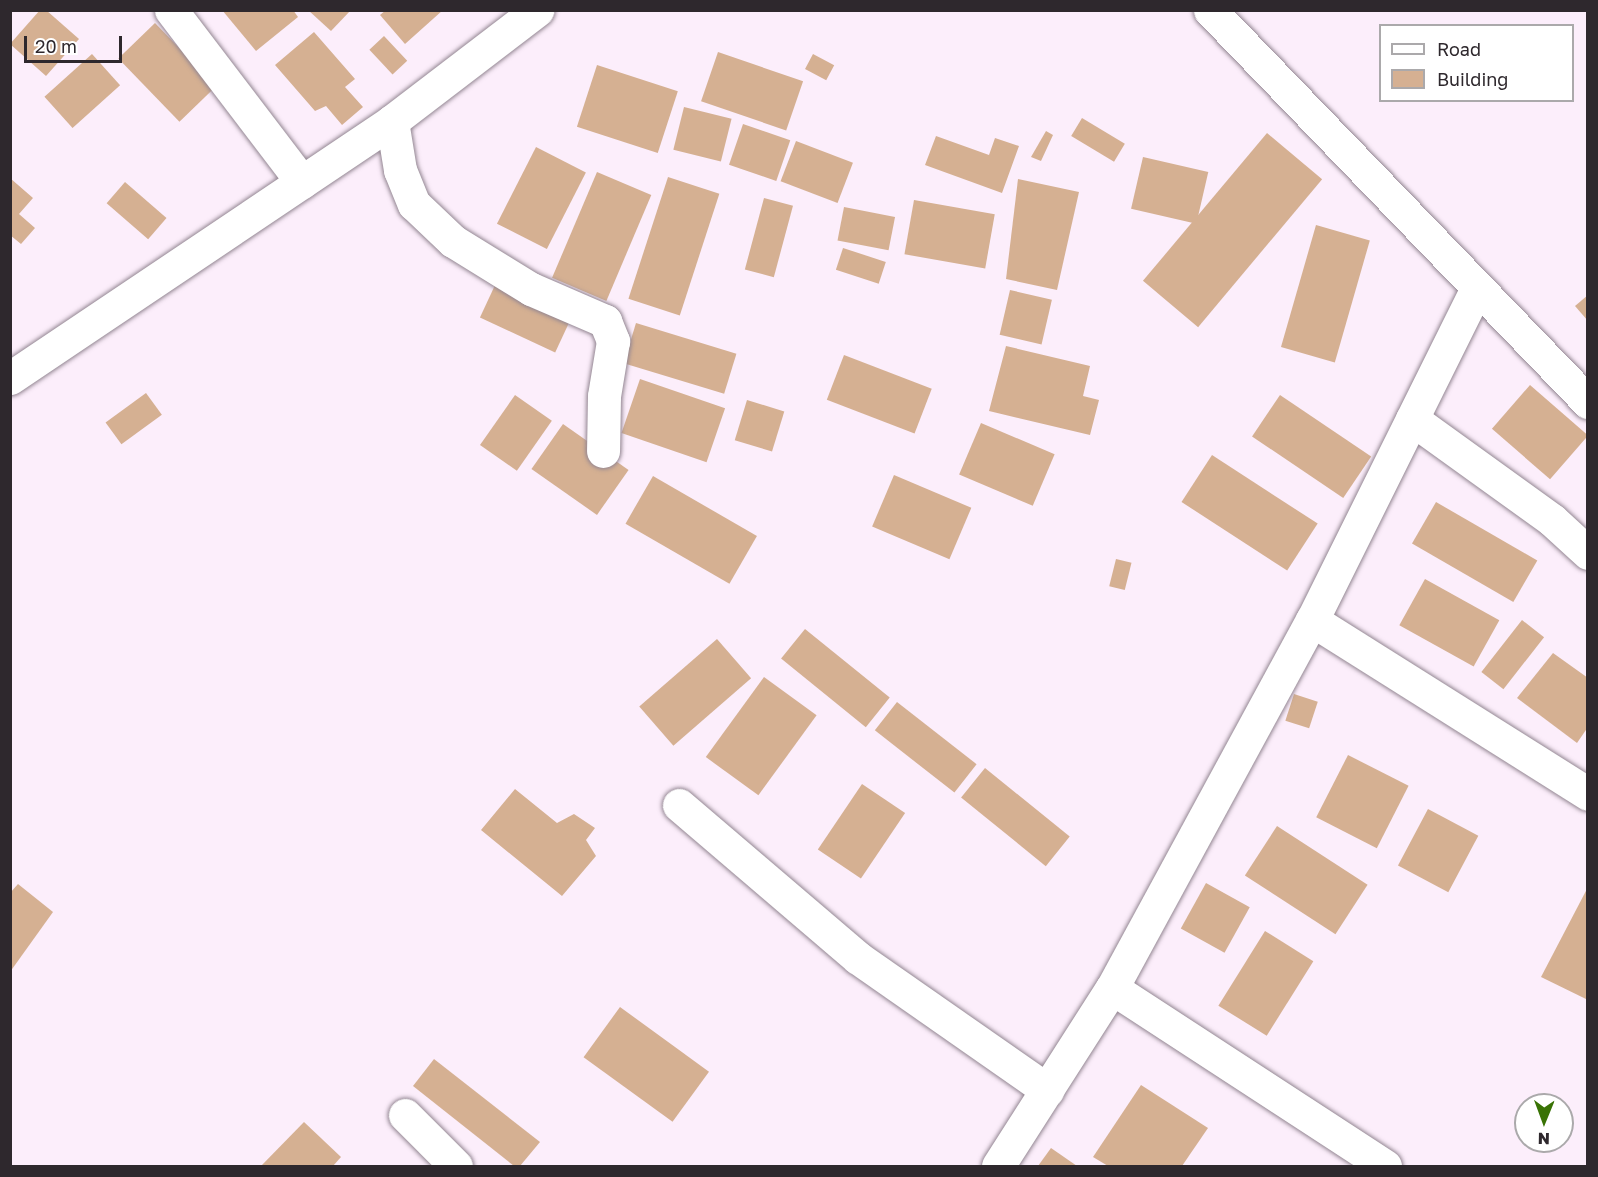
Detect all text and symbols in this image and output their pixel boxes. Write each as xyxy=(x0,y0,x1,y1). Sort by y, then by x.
scale bar xyxy=(27,24,124,62)
legend xyxy=(1379,24,1574,102)
text: 20 m xyxy=(35,35,77,57)
text: Road xyxy=(1437,38,1481,60)
text: Building xyxy=(1437,68,1508,90)
north arrow xyxy=(1514,1093,1574,1153)
text: N xyxy=(1537,1129,1550,1149)

